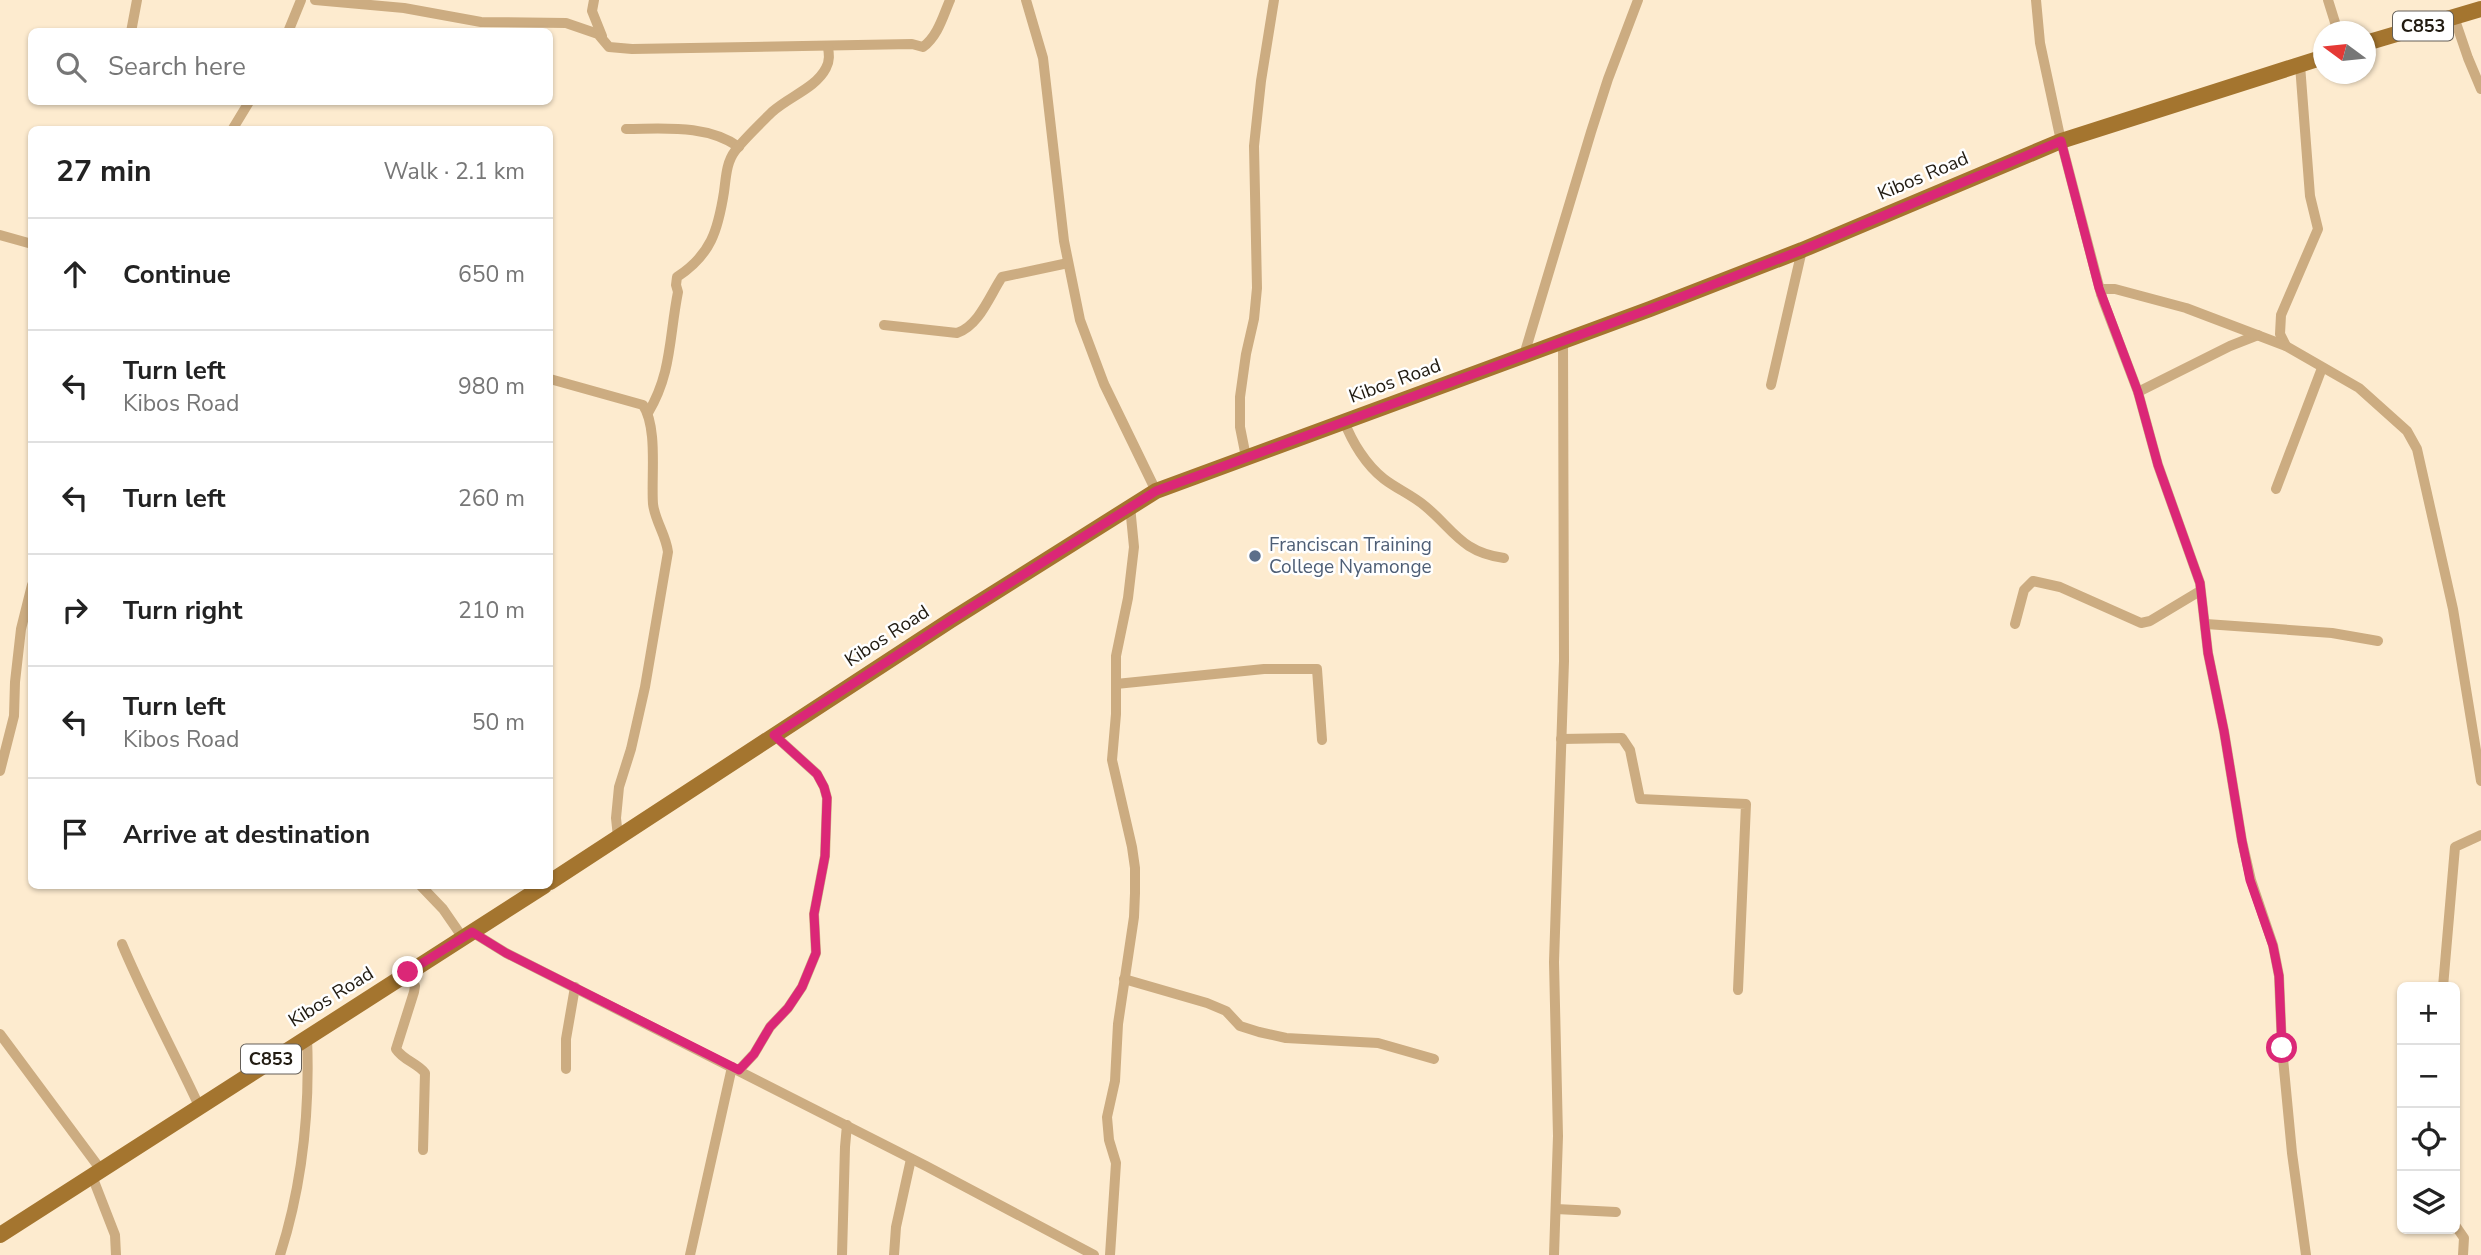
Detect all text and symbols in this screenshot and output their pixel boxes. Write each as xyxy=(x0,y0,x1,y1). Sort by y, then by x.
road number: C853 xyxy=(2393,12,2453,41)
north arrow xyxy=(2313,21,2376,84)
search box xyxy=(28,28,553,105)
icon: search xyxy=(52,48,90,86)
text: Search here xyxy=(108,49,246,84)
street label: Kibos Road xyxy=(1874,145,1972,207)
text: 27 min xyxy=(56,151,152,192)
text: Walk · 2.1 km xyxy=(383,156,525,187)
icon: ahead xyxy=(56,255,94,293)
text: Continue xyxy=(123,257,231,292)
text: 650 m xyxy=(458,259,525,290)
street label: Kibos Road xyxy=(1345,352,1445,410)
text: Turn left xyxy=(123,353,226,388)
icon: left xyxy=(56,367,94,405)
text: 980 m xyxy=(458,371,525,402)
text: Kibos Road xyxy=(123,388,239,419)
icon: left xyxy=(56,479,94,517)
text: Turn left xyxy=(123,481,226,516)
text: 260 m xyxy=(458,483,525,514)
place label: Franciscan Training College Nyamonge xyxy=(1269,532,1432,580)
marker: Franciscan Training College Nyamonge xyxy=(1247,548,1263,564)
icon: right xyxy=(56,591,94,629)
text: Turn right xyxy=(123,593,242,628)
text: 210 m xyxy=(458,595,525,626)
street label: Kibos Road xyxy=(840,599,934,673)
text: Turn left xyxy=(123,689,226,724)
icon: left xyxy=(56,703,94,741)
text: 50 m xyxy=(472,707,525,738)
text: Kibos Road xyxy=(123,724,239,755)
icon: arrive xyxy=(56,815,94,853)
text: Arrive at destination xyxy=(123,817,370,852)
route end xyxy=(392,956,423,987)
street label: Kibos Road xyxy=(283,960,379,1034)
map controls xyxy=(2397,982,2460,1234)
button: + xyxy=(2397,982,2460,1045)
route start xyxy=(2266,1032,2297,1063)
road number: C853 xyxy=(241,1044,301,1074)
button: − xyxy=(2397,1045,2460,1108)
button: locate xyxy=(2397,1108,2460,1171)
button: layers xyxy=(2397,1171,2460,1234)

